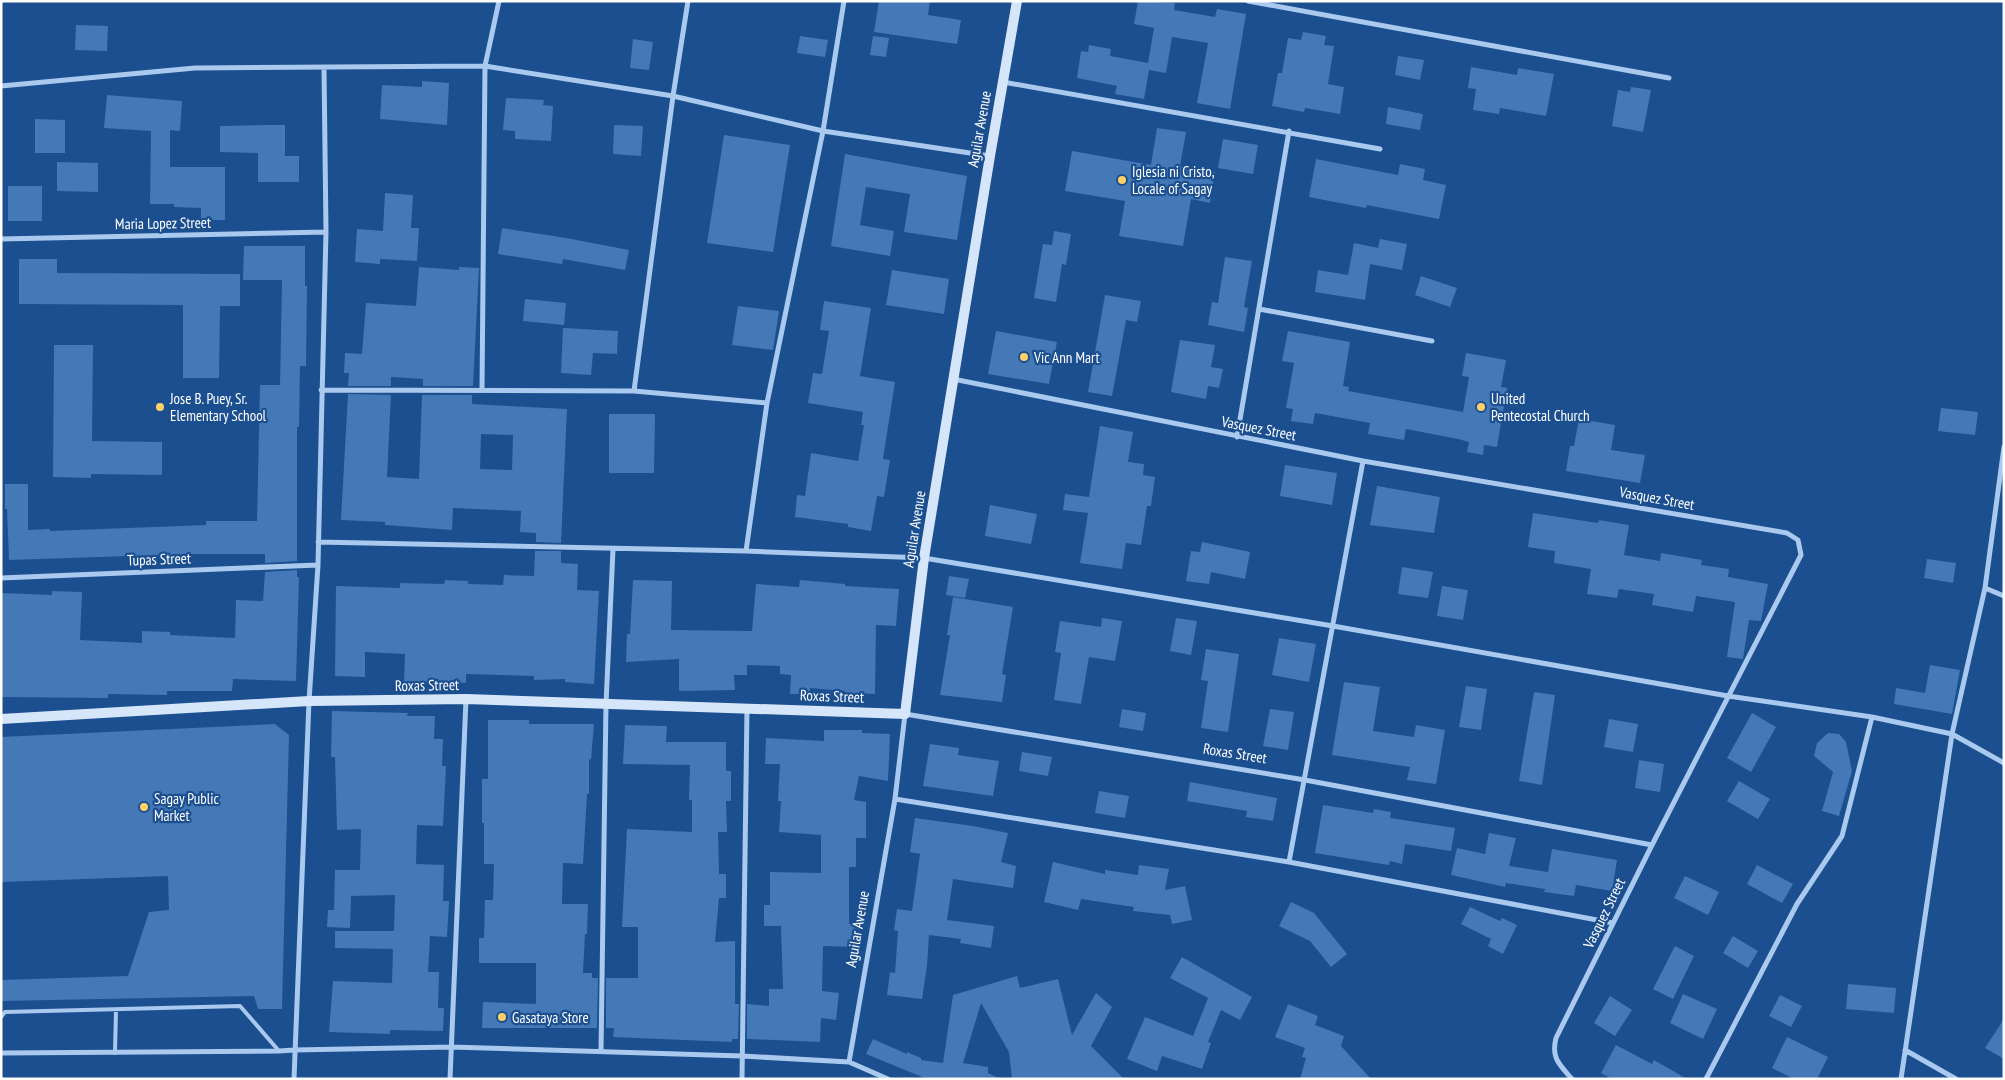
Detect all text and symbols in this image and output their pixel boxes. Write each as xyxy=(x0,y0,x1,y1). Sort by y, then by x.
street label: Aguilar Avenue xyxy=(963,89,995,169)
place label: Iglesia ni Cristo, Locale of Sagay xyxy=(1132,162,1215,198)
marker: Iglesia ni Cristo, Locale of Sagay xyxy=(1116,174,1128,186)
street label: Maria Lopez Street xyxy=(115,213,211,233)
place label: Vic Ann Mart xyxy=(1033,348,1100,367)
marker: Vic Ann Mart xyxy=(1018,351,1030,363)
place label: Jose B. Puey, Sr. Elementary School xyxy=(169,389,267,425)
place label: United Pentecostal Church xyxy=(1491,389,1590,425)
marker: Jose B. Puey, Sr. Elementary School xyxy=(154,401,166,413)
marker: United Pentecostal Church xyxy=(1475,401,1487,413)
street label: Vasquez Street xyxy=(1219,411,1298,445)
street label: Vasquez Street xyxy=(1617,482,1696,514)
street label: Aguilar Avenue xyxy=(899,489,929,569)
street label: Tupas Street xyxy=(127,548,191,570)
street label: Roxas Street xyxy=(395,675,459,695)
street label: Roxas Street xyxy=(800,685,864,707)
street label: Roxas Street xyxy=(1202,739,1268,767)
place label: Sagay Public Market xyxy=(154,789,219,825)
marker: Sagay Public Market xyxy=(138,801,150,813)
street label: Vasquez Street xyxy=(1578,875,1629,952)
street label: Aguilar Avenue xyxy=(841,889,873,969)
place label: Gasataya Store xyxy=(512,1008,589,1027)
marker: Gasataya Store xyxy=(496,1011,508,1023)

